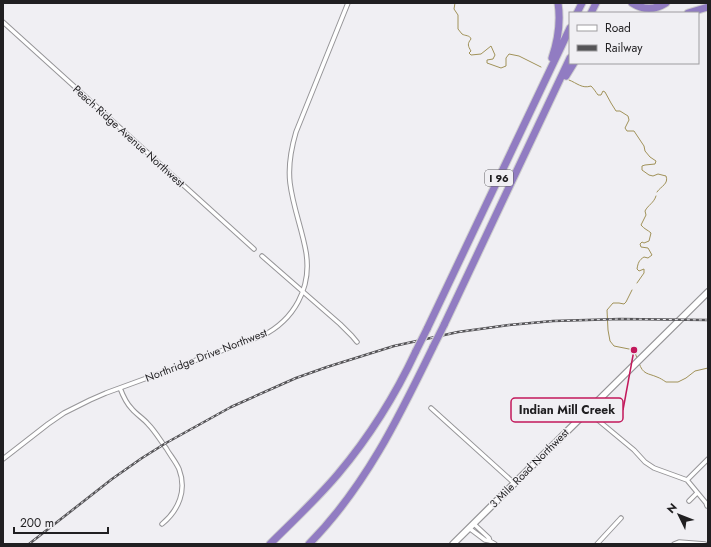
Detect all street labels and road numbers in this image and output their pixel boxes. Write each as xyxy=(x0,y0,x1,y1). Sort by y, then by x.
street label: Peach Ridge Avenue Northwest xyxy=(69,81,189,191)
road number: I 96 xyxy=(485,170,513,186)
street label: Northridge Drive Northwest xyxy=(143,324,270,386)
street label: 3 Mile Road Northwest xyxy=(486,425,572,511)

